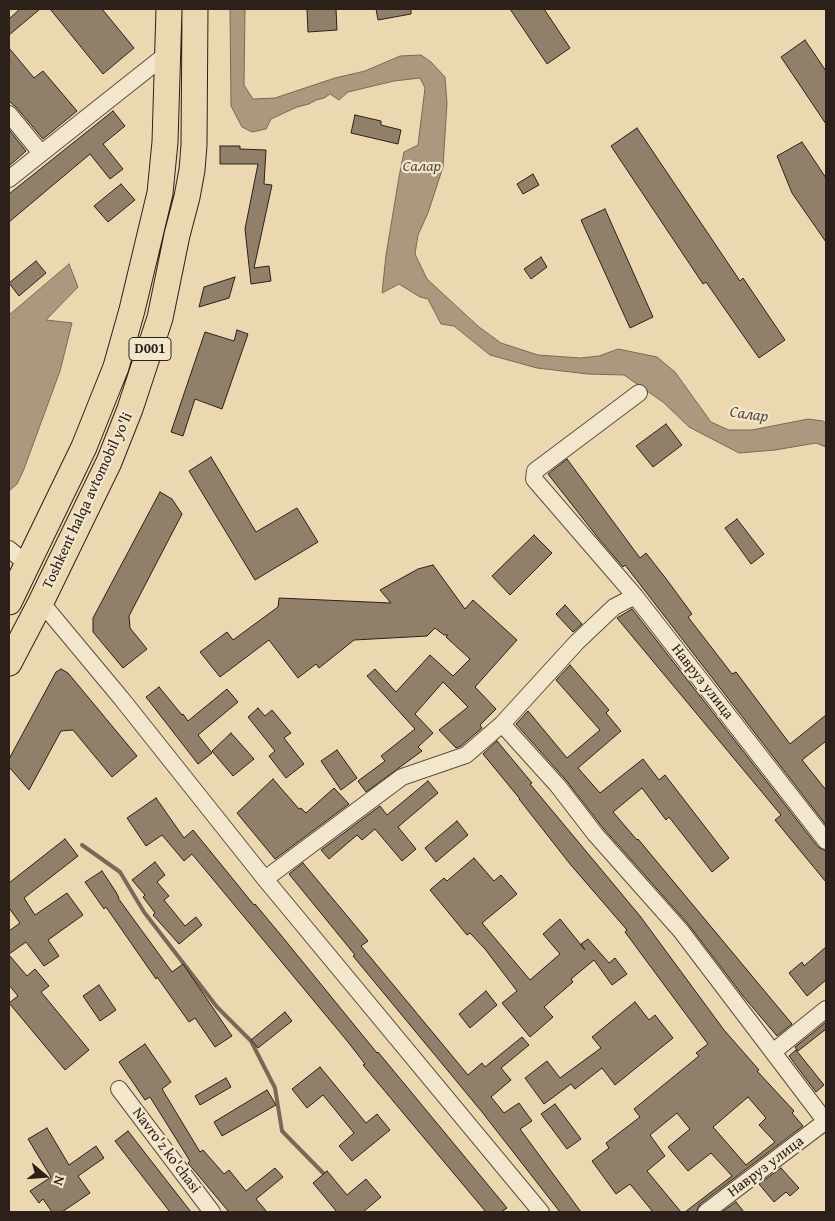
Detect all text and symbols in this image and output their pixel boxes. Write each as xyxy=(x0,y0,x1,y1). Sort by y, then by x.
water label: Салар xyxy=(403,157,441,177)
road number: D001 xyxy=(129,338,171,360)
water label: Салар xyxy=(729,403,769,427)
street label: Toshkent halqa avtomobil yo'li xyxy=(39,410,137,592)
street label: Навруз улица xyxy=(667,641,737,723)
street label: Navro'z ko'chasi xyxy=(128,1105,204,1197)
street label: Навруз улица xyxy=(724,1133,808,1201)
north arrow xyxy=(20,1151,70,1201)
text: N xyxy=(48,1173,70,1188)

